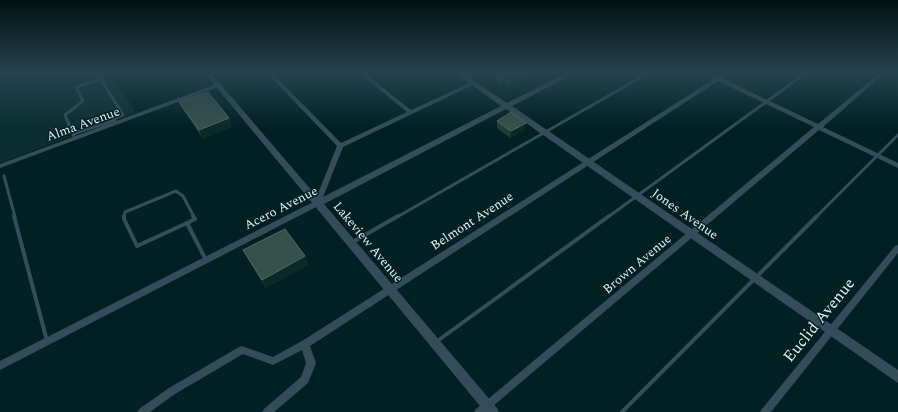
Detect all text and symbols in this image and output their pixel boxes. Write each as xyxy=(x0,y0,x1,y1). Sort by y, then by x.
street label: Alma Avenue xyxy=(43,101,123,147)
street label: Acero Avenue xyxy=(241,181,321,235)
street label: Jones Avenue xyxy=(648,184,722,244)
street label: Belmont Avenue xyxy=(427,187,517,255)
street label: Lakeview Avenue xyxy=(328,197,408,287)
street label: Brown Avenue xyxy=(598,229,676,299)
street label: Euclid Avenue xyxy=(777,273,861,367)

